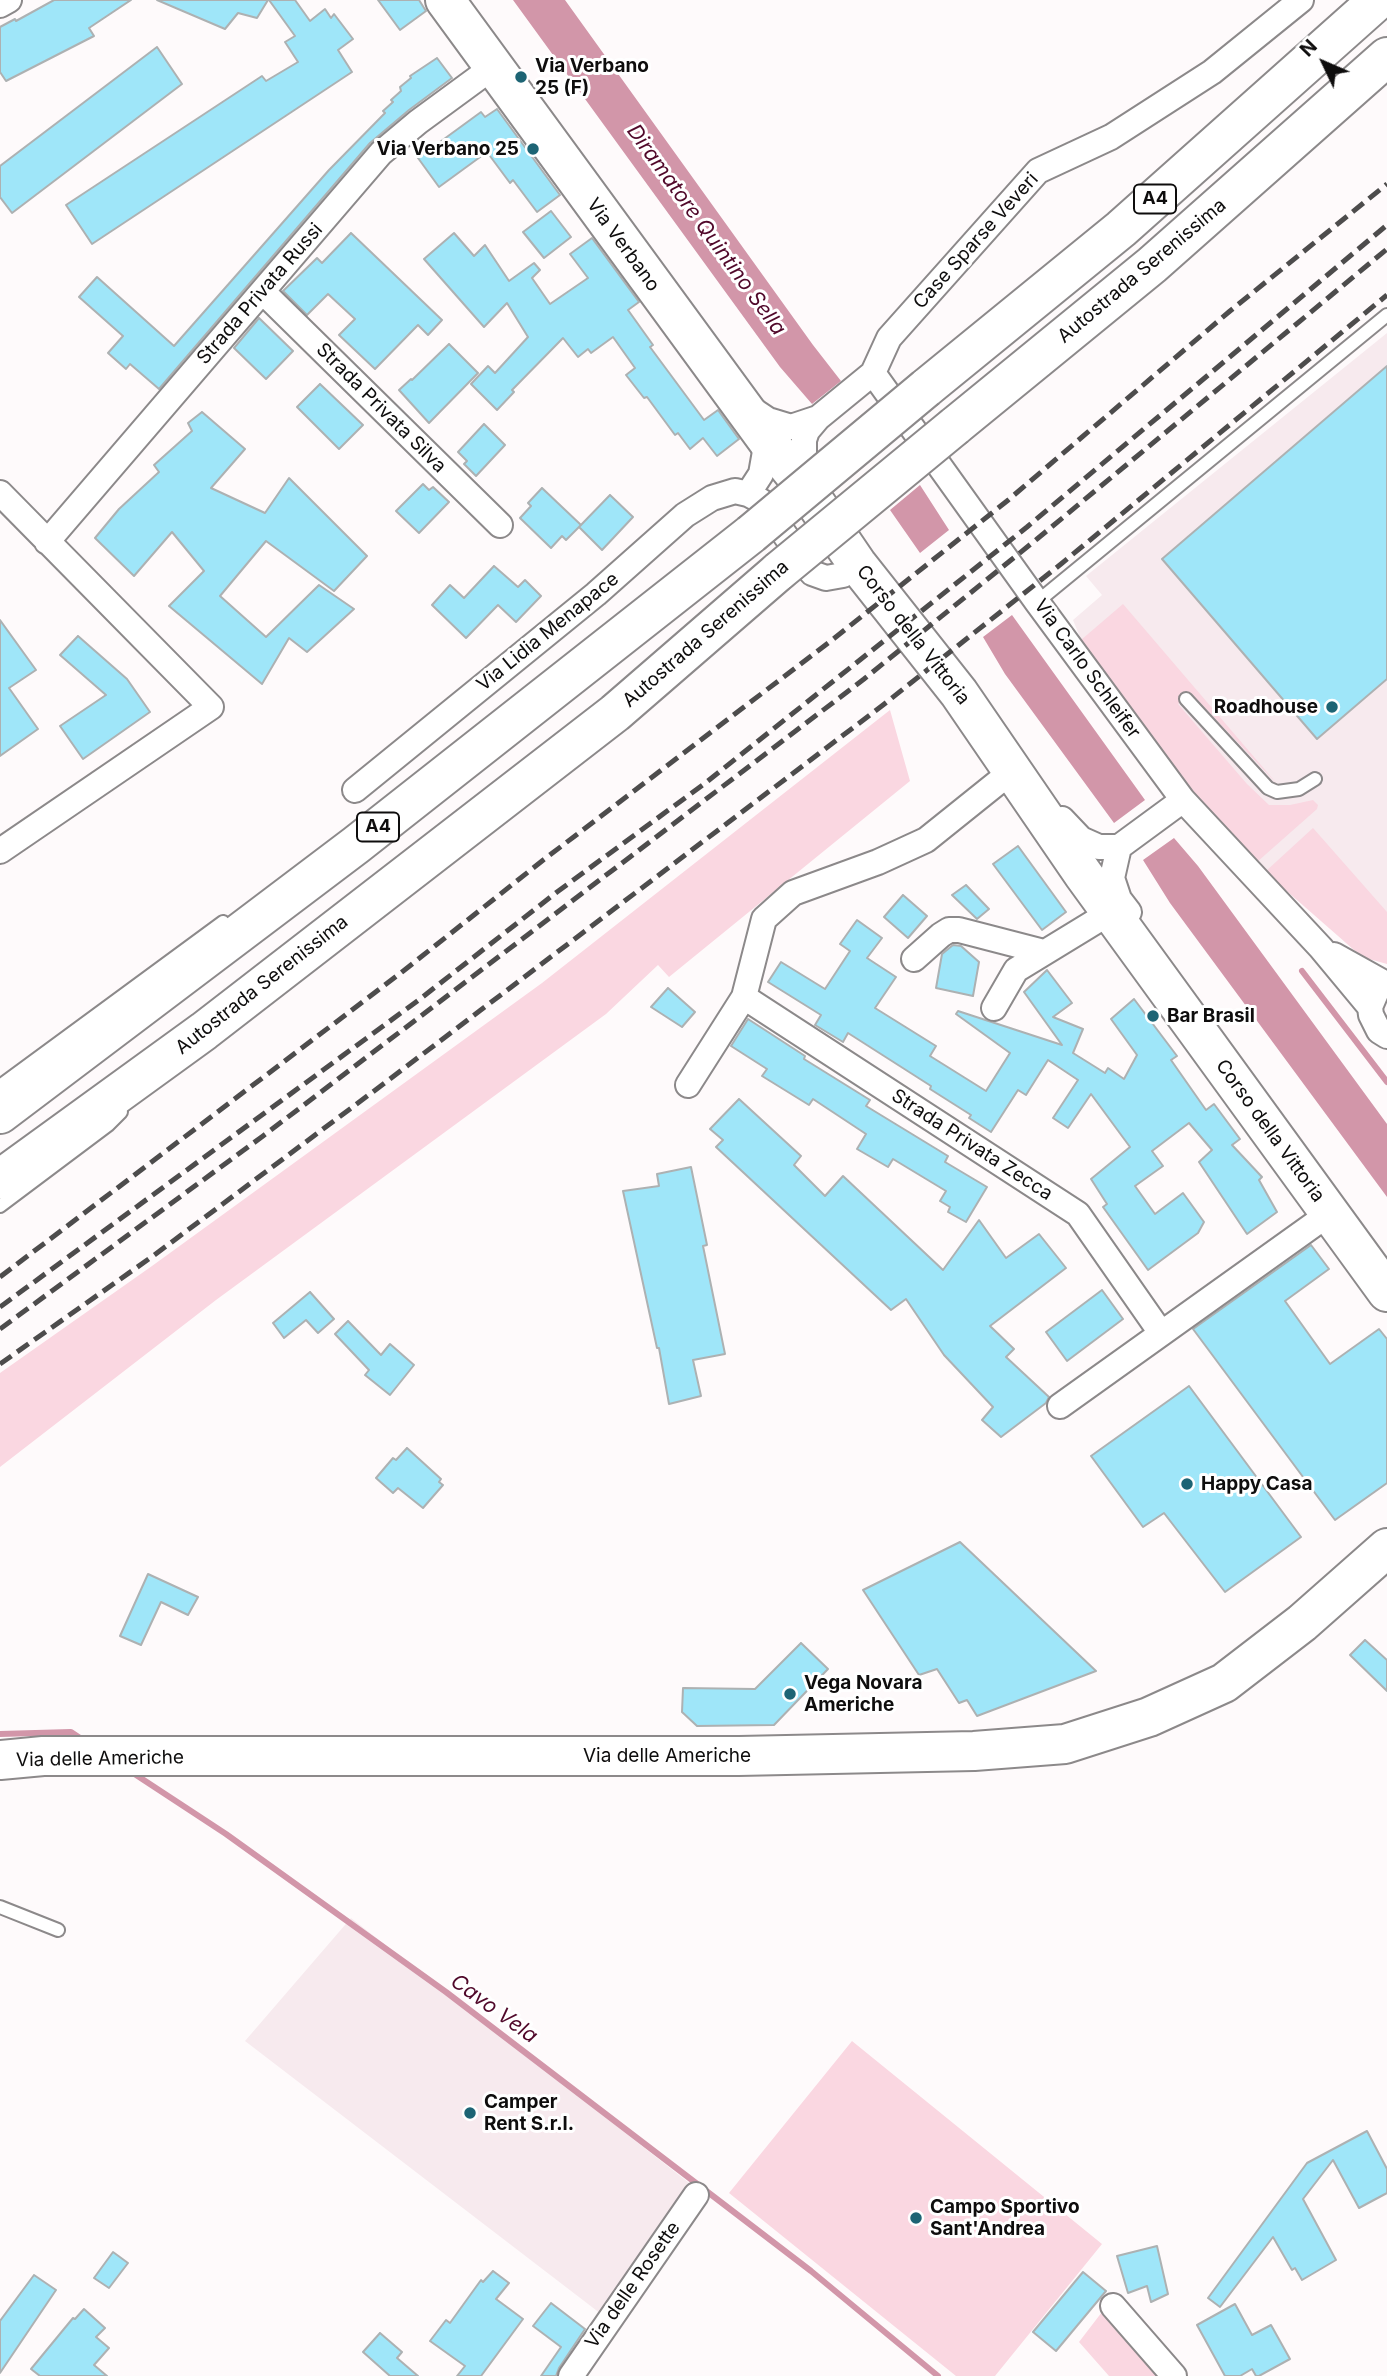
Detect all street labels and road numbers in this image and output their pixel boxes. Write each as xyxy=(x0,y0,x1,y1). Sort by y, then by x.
street label: Case Sparse Veveri xyxy=(909,168,1043,314)
road number: A4 xyxy=(1134,184,1176,214)
street label: Via Verbano xyxy=(582,194,664,296)
street label: Autostrada Serenissima xyxy=(1053,194,1231,348)
street label: Strada Privata Russi xyxy=(192,219,328,369)
street label: Strada Privata Silva xyxy=(311,338,451,478)
street label: Autostrada Serenissima xyxy=(618,556,794,712)
street label: Corso della Vittoria xyxy=(851,561,975,709)
street label: Via Lidia Menapace xyxy=(472,568,624,696)
street label: Via Carlo Schleifer xyxy=(1029,595,1145,743)
road number: A4 xyxy=(357,812,399,842)
street label: Autostrada Serenissima xyxy=(171,911,353,1059)
street label: Corso della Vittoria xyxy=(1211,1055,1329,1207)
street label: Strada Privata Zecca xyxy=(887,1084,1057,1206)
street label: Via delle Americhe xyxy=(583,1745,751,1767)
street label: Via delle Americhe xyxy=(16,1746,184,1772)
street label: Via delle Rosette xyxy=(581,2217,685,2353)

